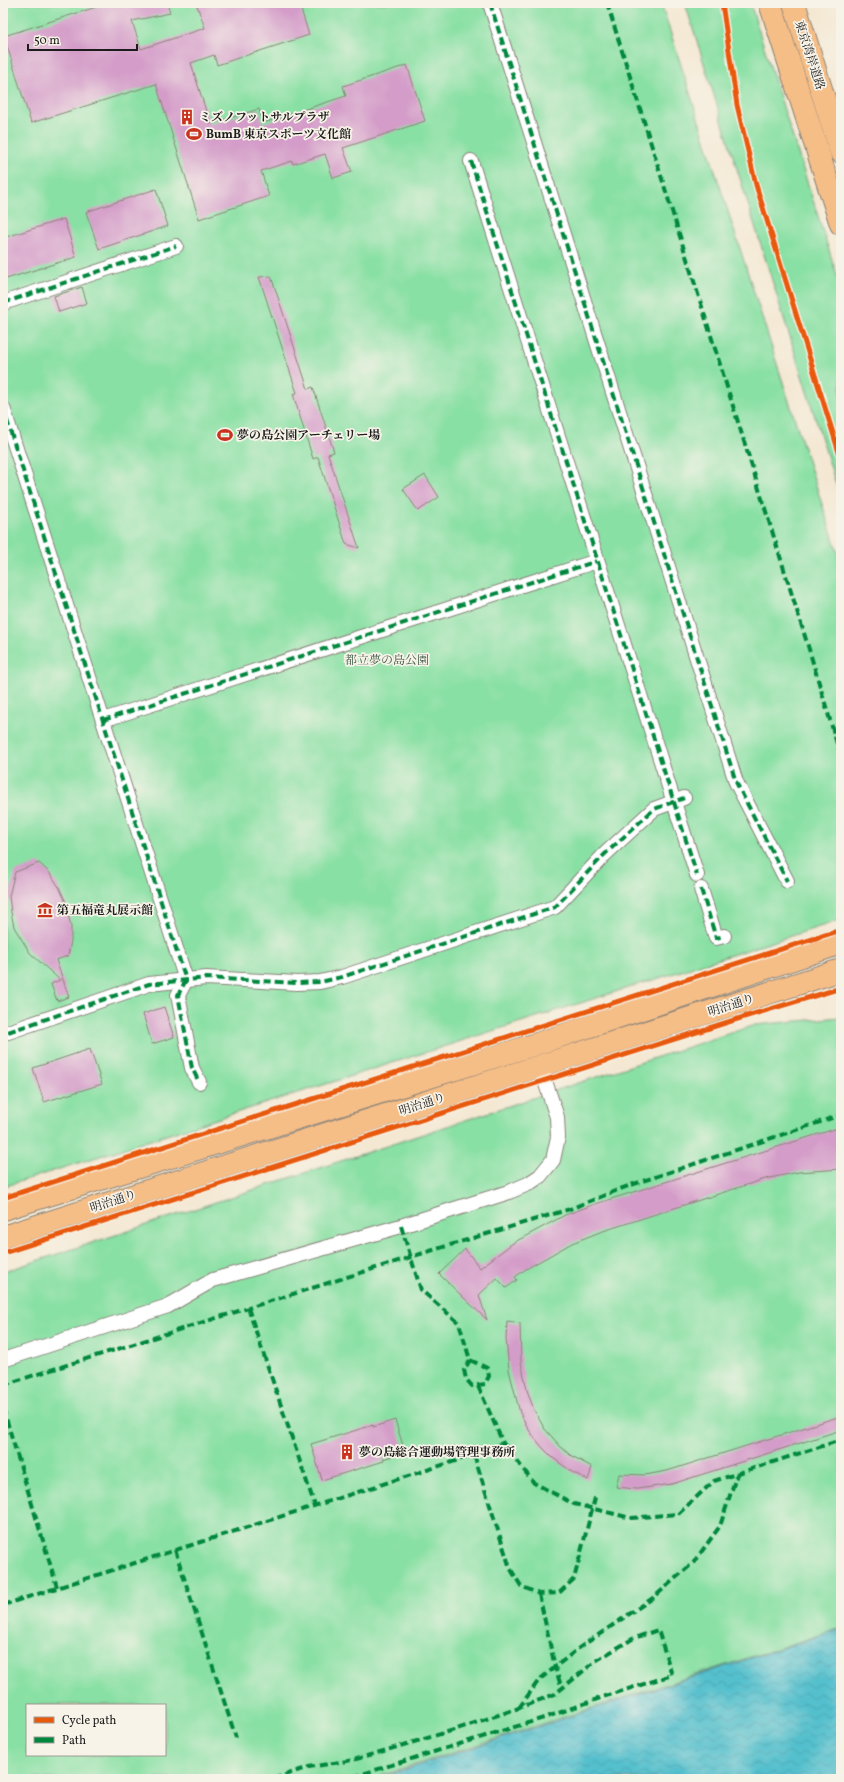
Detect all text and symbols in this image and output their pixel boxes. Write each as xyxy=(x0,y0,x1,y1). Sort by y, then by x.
street label: 東京湾岸道路 xyxy=(790,19,828,92)
scale bar xyxy=(28,26,137,52)
text: 50 m xyxy=(34,33,60,49)
building icon: ミズノフットサルプラザ xyxy=(178,108,196,126)
place label: ミズノフットサルプラザ xyxy=(199,110,330,126)
sports icon: BumB 東京スポーツ文化館 xyxy=(185,125,203,143)
place label: BumB 東京スポーツ文化館 xyxy=(206,127,351,143)
sports icon: 夢の島公園アーチェリー場 xyxy=(216,426,234,444)
place label: 夢の島公園アーチェリー場 xyxy=(237,428,380,444)
park label: 都立夢の島公園 xyxy=(345,653,429,669)
museum icon: 第五福竜丸展示館 xyxy=(36,901,54,919)
place label: 第五福竜丸展示館 xyxy=(57,903,153,919)
street label: 明治通り xyxy=(706,991,757,1021)
street label: 明治通り xyxy=(397,1090,448,1120)
street label: 明治通り xyxy=(88,1187,139,1217)
building icon: 夢の島総合運動場管理事務所 xyxy=(338,1443,356,1461)
place label: 夢の島総合運動場管理事務所 xyxy=(359,1445,515,1461)
legend xyxy=(26,1704,166,1756)
text: Cycle path xyxy=(62,1713,117,1729)
text: Path xyxy=(62,1733,86,1749)

